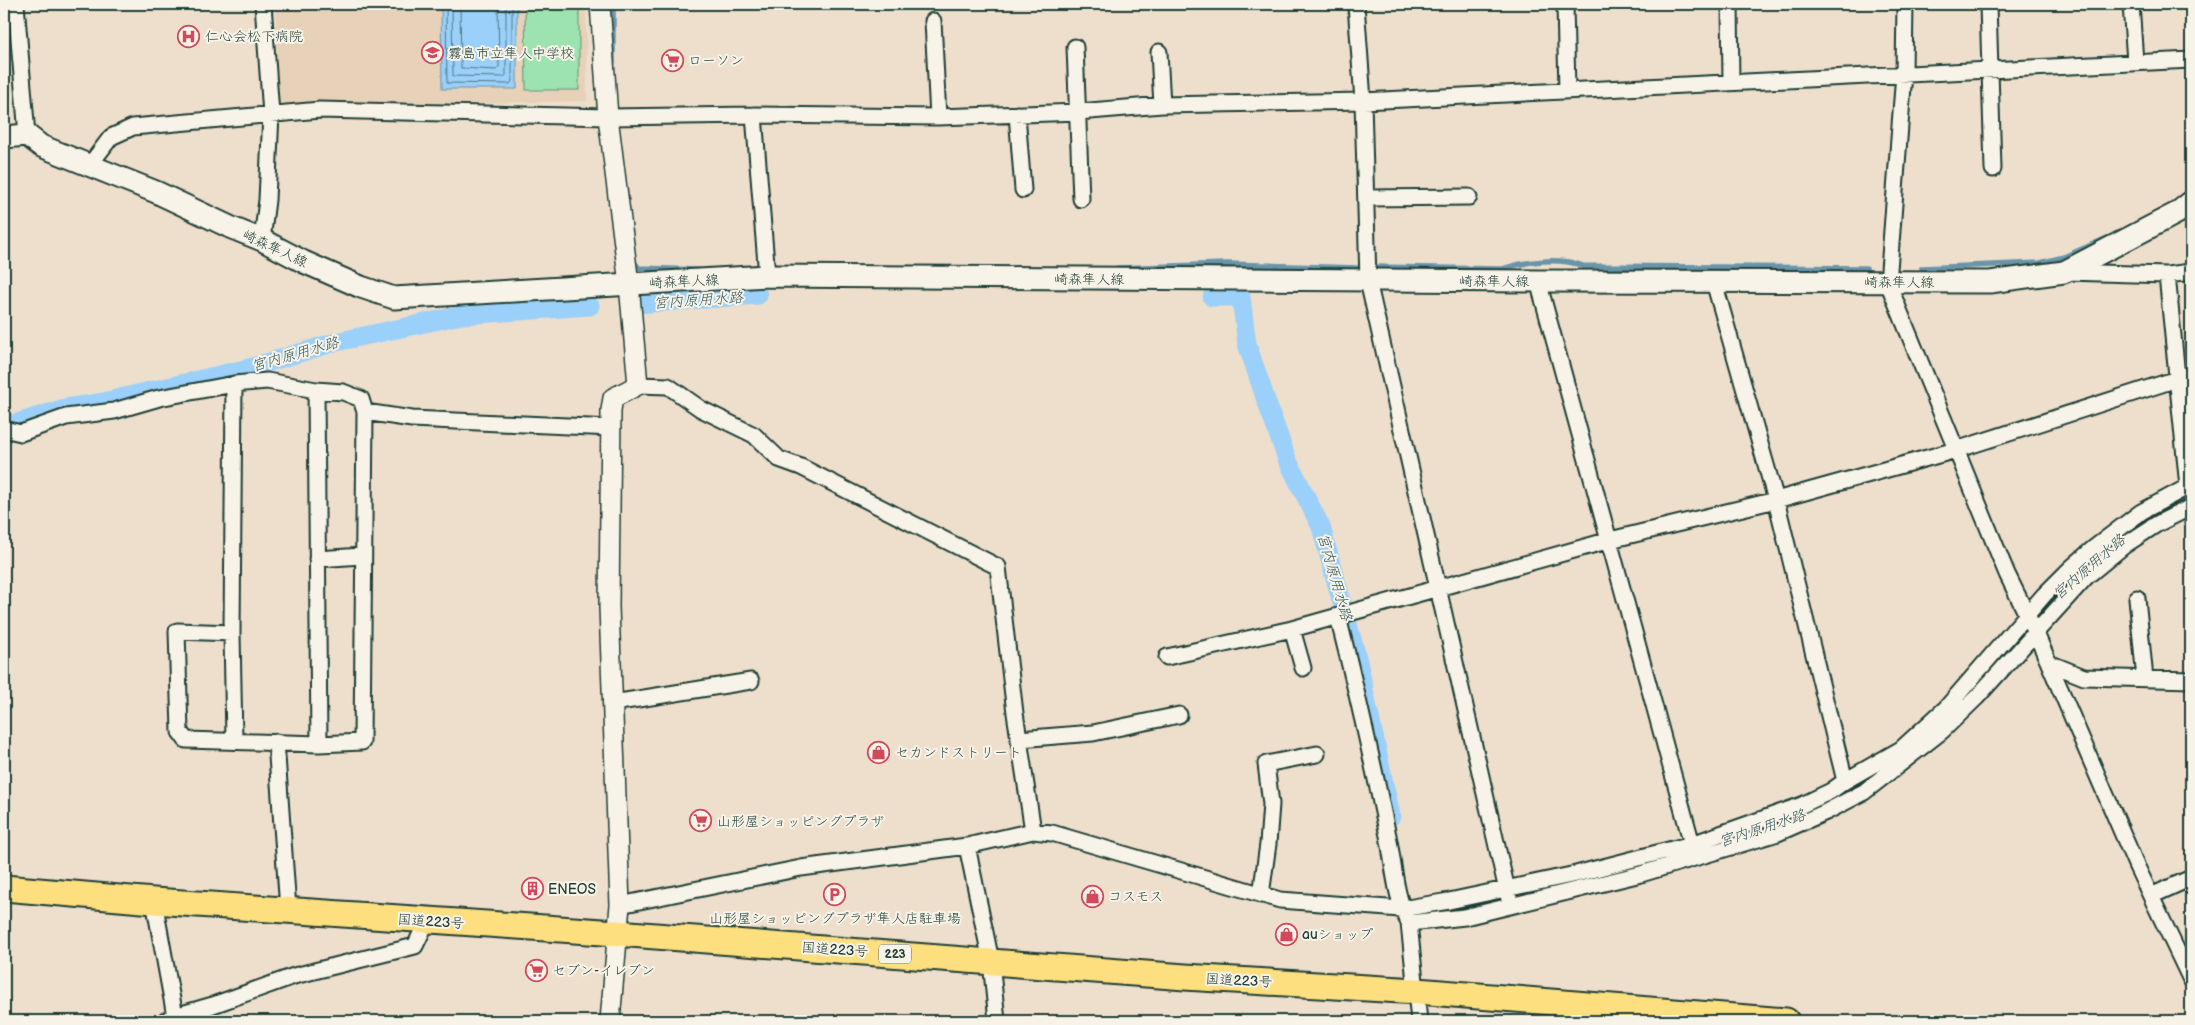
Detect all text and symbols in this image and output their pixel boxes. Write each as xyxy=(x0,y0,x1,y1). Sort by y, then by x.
hospital icon: 仁心会松下病院 xyxy=(177,24,201,48)
place label: 仁心会松下病院 xyxy=(205,28,303,45)
school or university icon: 霧島市立隼人中学校 xyxy=(420,41,444,65)
place label: 霧島市立隼人中学校 xyxy=(448,45,574,62)
supermarket icon: ローソン xyxy=(660,48,684,72)
place label: ローソン xyxy=(688,52,744,69)
street label: 崎森隼人線 xyxy=(239,226,310,271)
street label: 崎森隼人線 xyxy=(649,271,719,292)
street label: 崎森隼人線 xyxy=(1054,271,1124,288)
street label: 崎森隼人線 xyxy=(1459,273,1529,290)
street label: 崎森隼人線 xyxy=(1864,274,1934,291)
water label: 宮内原用水路 xyxy=(652,288,745,313)
water label: 宮内原用水路 xyxy=(249,333,342,376)
water label: 宮内原用水路 xyxy=(2049,530,2130,604)
water label: 宮内原用水路 xyxy=(1313,531,1356,624)
shop icon: セカンドストリート xyxy=(867,740,891,764)
place label: セカンドストリート xyxy=(895,744,1022,761)
water label: 宮内原用水路 xyxy=(1716,805,1809,851)
supermarket icon: 山形屋ショッピングプラザ xyxy=(689,809,713,833)
place label: 山形屋ショッピングプラザ xyxy=(717,813,884,830)
building icon: ENEOS xyxy=(520,877,544,901)
place label: ENEOS xyxy=(548,881,596,898)
parking icon: 山形屋ショッピングプラザ隼人店駐車場 xyxy=(823,883,847,907)
shop icon: コスモス xyxy=(1080,884,1104,908)
place label: コスモス xyxy=(1108,888,1163,905)
place label: 山形屋ショッピングプラザ隼人店駐車場 xyxy=(709,910,961,927)
street label: 国道223号 xyxy=(397,911,465,932)
shop icon: auショップ xyxy=(1274,922,1298,946)
place label: auショップ xyxy=(1302,926,1373,943)
street label: 国道223号 xyxy=(801,939,869,960)
road number: 223 xyxy=(879,944,911,964)
supermarket icon: セブン-イレブン xyxy=(524,958,548,982)
place label: セブン-イレブン xyxy=(552,962,655,979)
street label: 国道223号 xyxy=(1205,970,1273,991)

